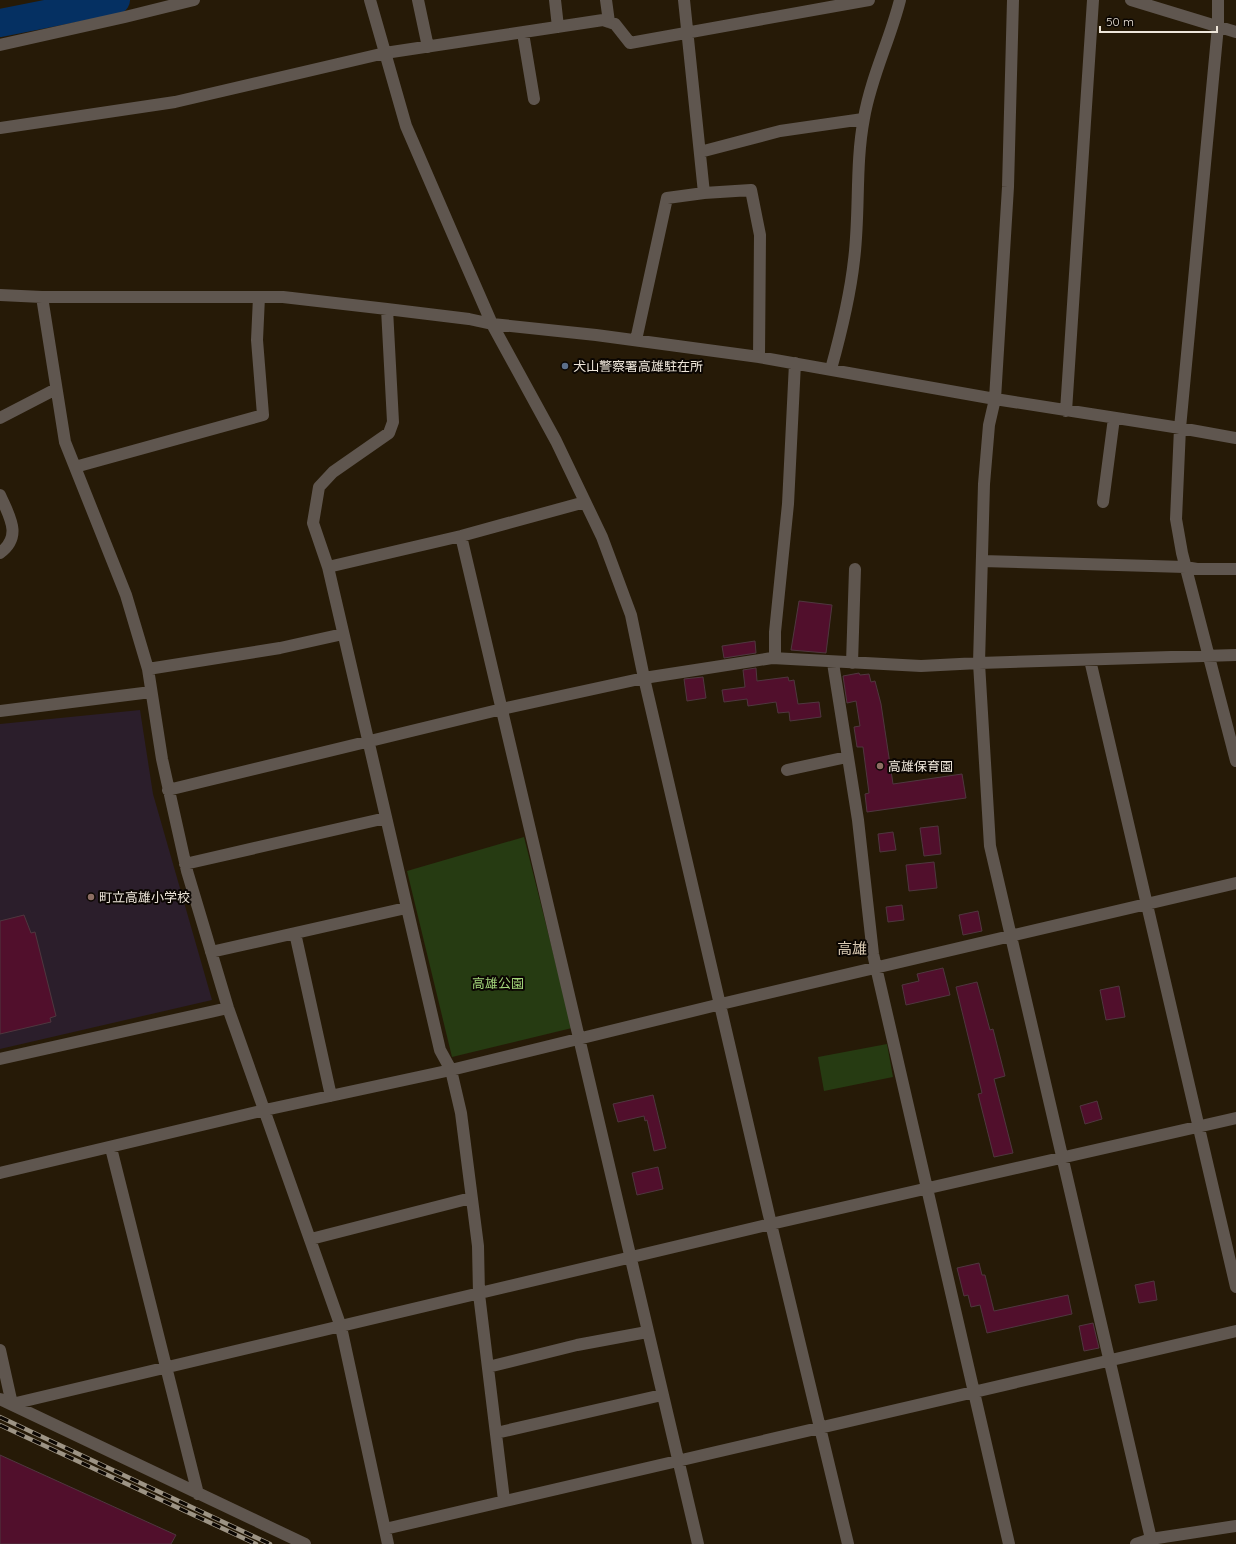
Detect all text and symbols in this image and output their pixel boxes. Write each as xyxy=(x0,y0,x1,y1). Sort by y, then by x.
scale bar xyxy=(1100,8,1217,34)
text: 50 m xyxy=(1106,14,1134,29)
place label: 犬山警察署高雄駐在所 xyxy=(573,358,703,374)
marker: 犬山警察署高雄駐在所 xyxy=(560,361,570,371)
place label: 高雄保育園 xyxy=(888,758,953,774)
marker: 高雄保育園 xyxy=(875,761,885,771)
place label: 町立高雄小学校 xyxy=(99,889,190,905)
marker: 町立高雄小学校 xyxy=(86,892,96,902)
district label: 高雄 xyxy=(837,939,867,958)
park label: 高雄公園 xyxy=(472,975,524,991)

